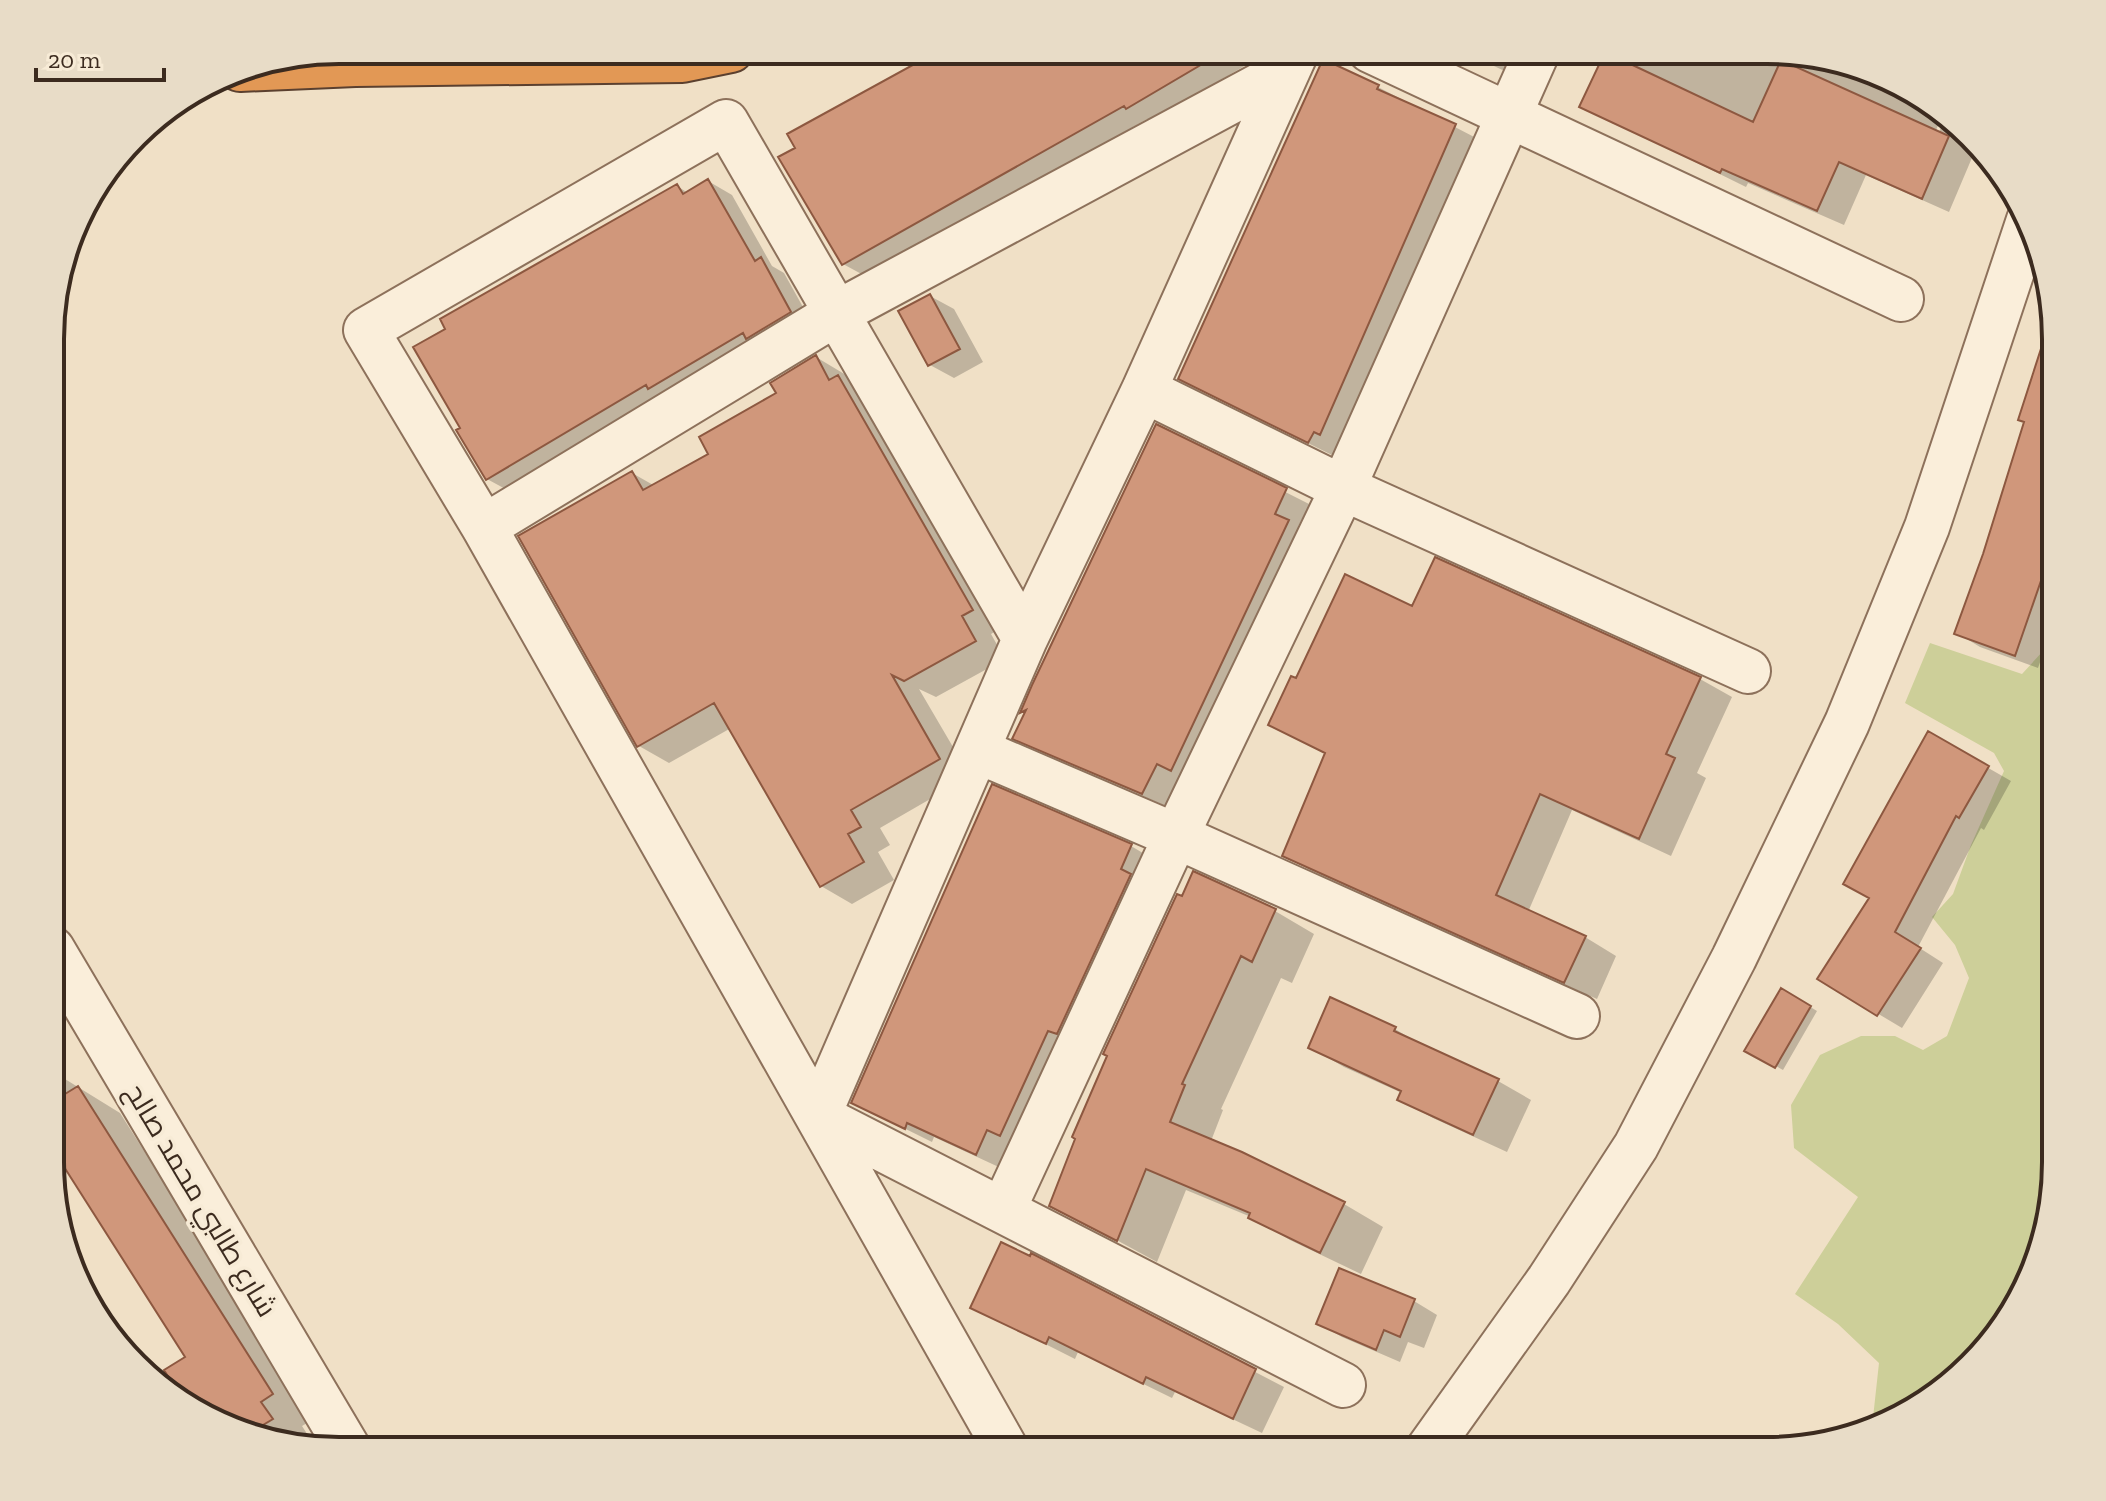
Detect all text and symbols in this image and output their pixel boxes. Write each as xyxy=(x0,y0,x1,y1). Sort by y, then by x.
scale bar xyxy=(36,32,164,82)
text: 20 m xyxy=(48,45,101,74)
street label: شارع طالبي محمد صالح xyxy=(114,1077,284,1325)

